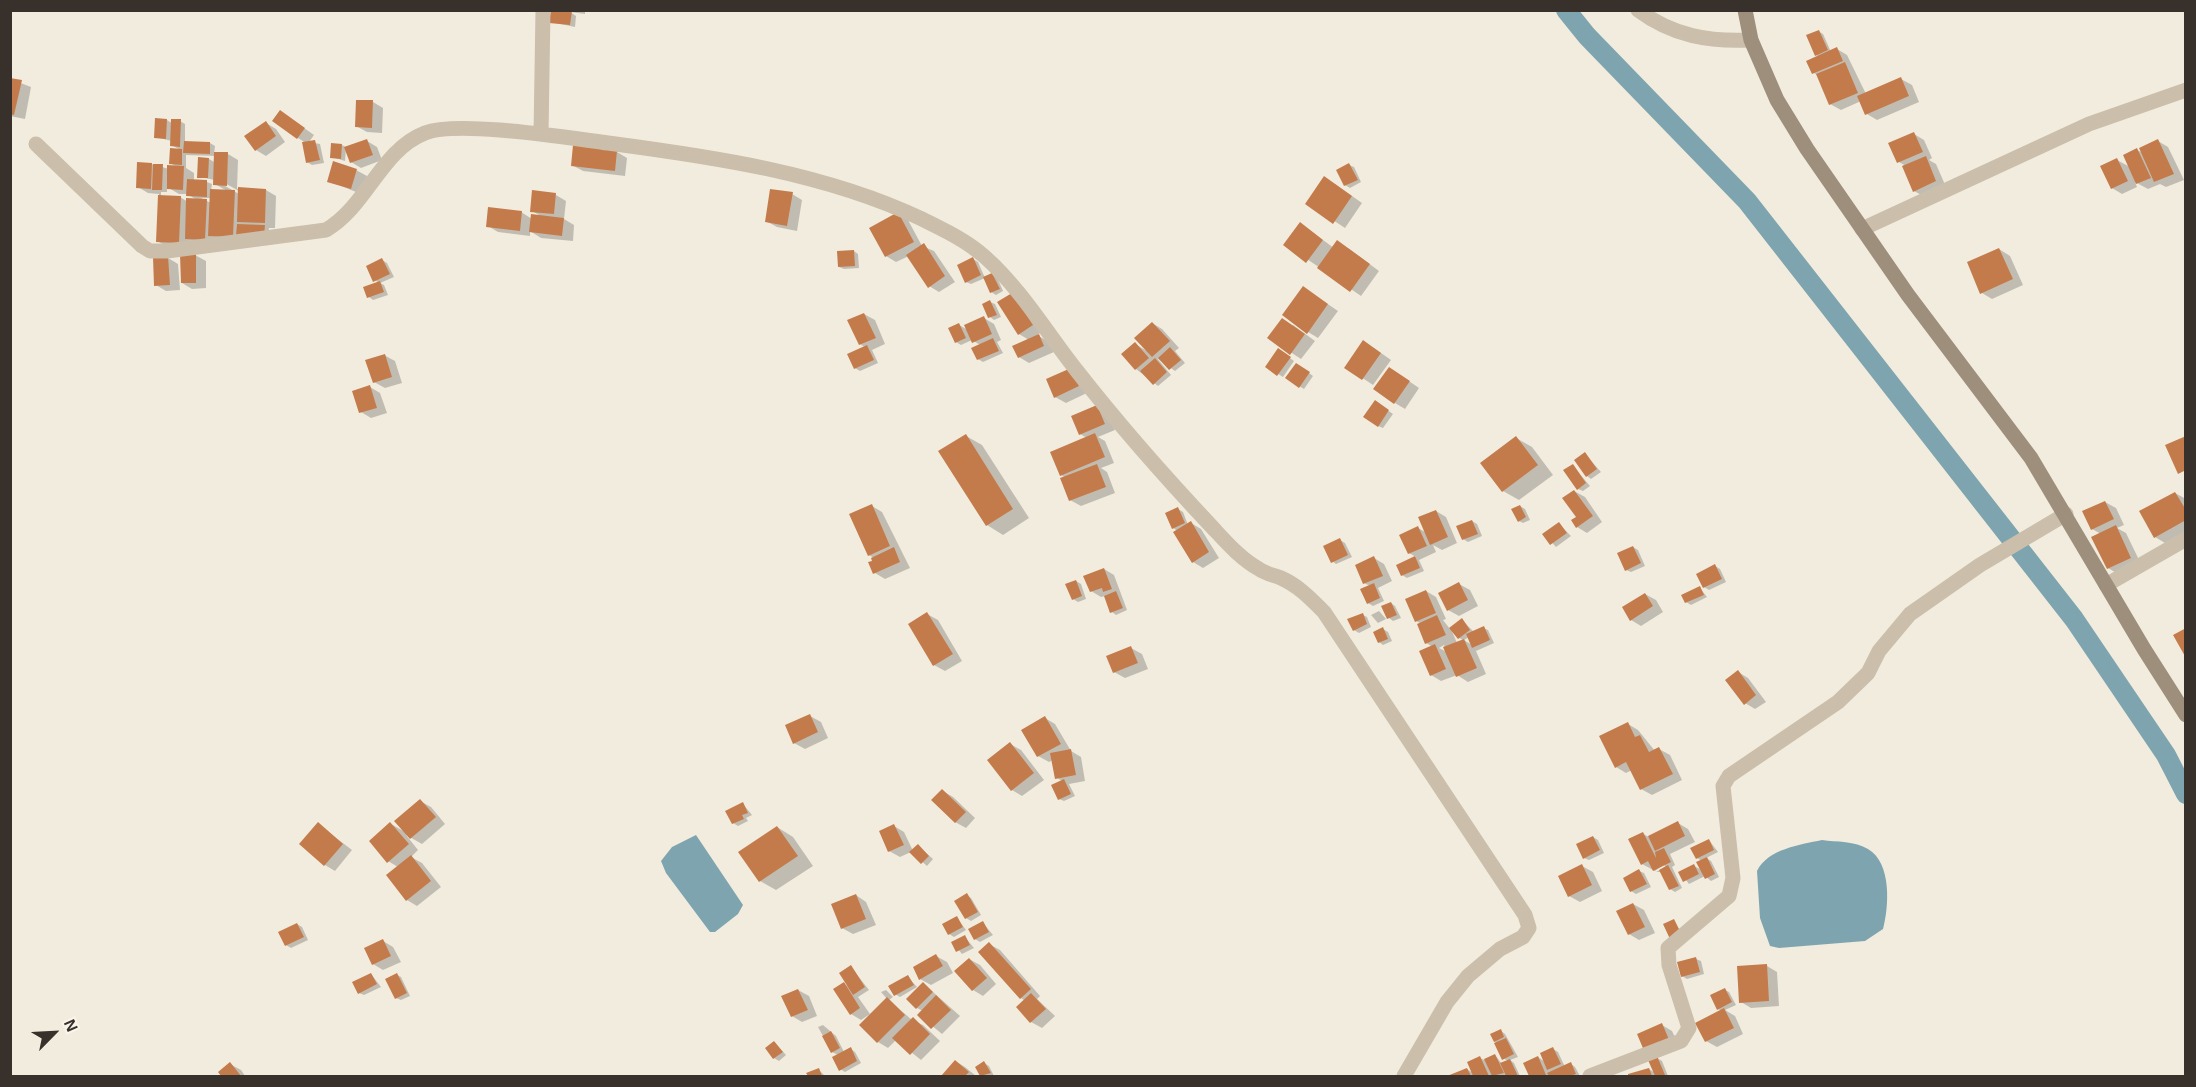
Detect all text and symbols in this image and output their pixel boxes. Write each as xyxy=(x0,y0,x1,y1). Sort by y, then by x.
north arrow xyxy=(24,1003,84,1063)
text: N xyxy=(61,1017,81,1034)

